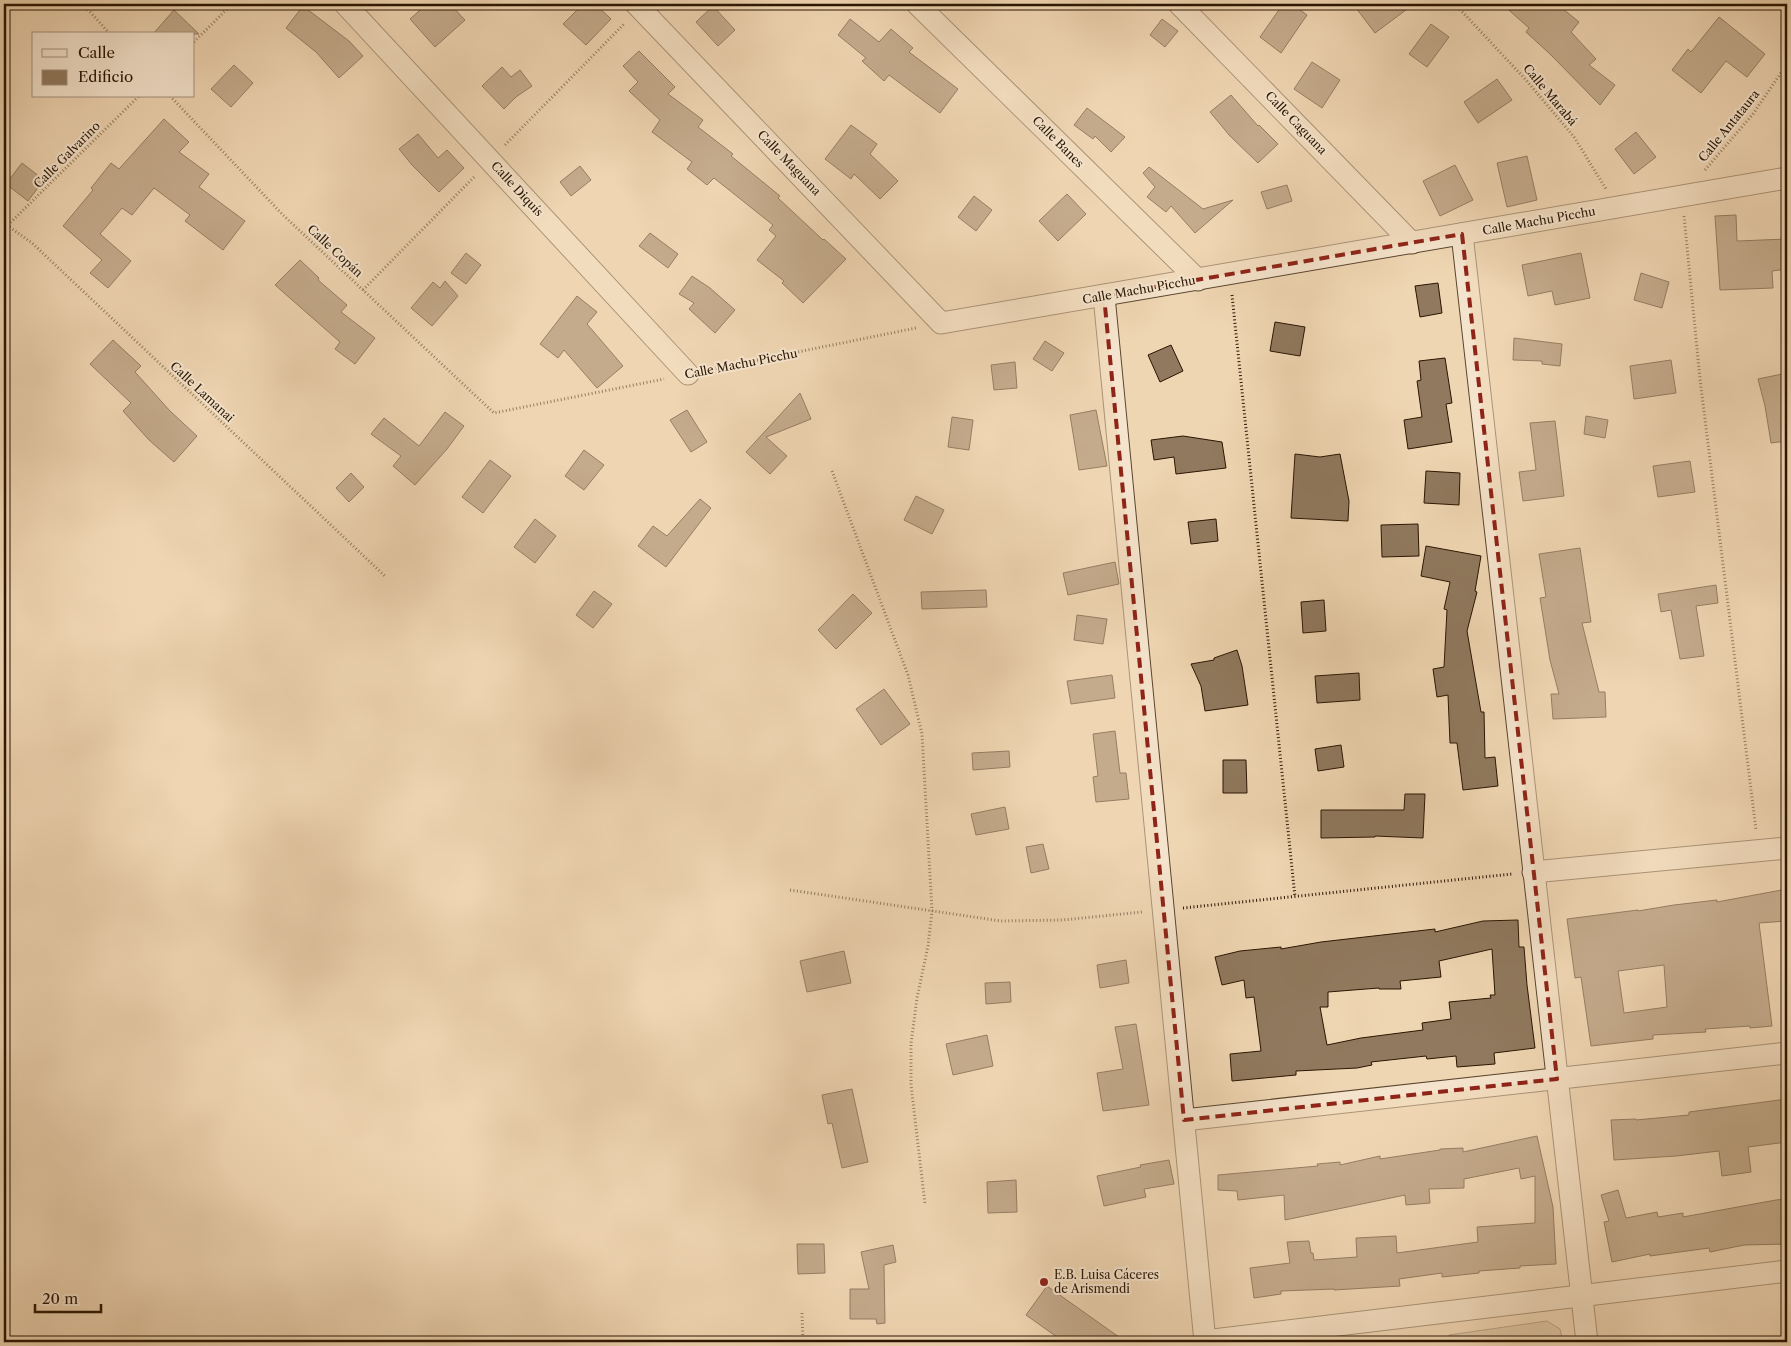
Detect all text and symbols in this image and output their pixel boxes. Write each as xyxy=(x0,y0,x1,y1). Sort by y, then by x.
legend xyxy=(32,32,195,98)
text: Calle xyxy=(78,43,115,62)
street label: Calle Marabá xyxy=(1520,61,1581,129)
text: Edificio xyxy=(78,67,133,86)
street label: Calle Antataura xyxy=(1695,86,1763,165)
street label: Calle Caguana xyxy=(1262,88,1331,158)
street label: Calle Banes xyxy=(1029,113,1087,171)
street label: Calle Galvarino xyxy=(30,118,103,191)
street label: Calle Maguana xyxy=(754,127,825,199)
street label: Calle Diquís xyxy=(488,158,547,219)
street label: Calle Machu Picchu xyxy=(1481,203,1597,238)
street label: Calle Copán xyxy=(304,221,367,280)
street label: Calle Machu Picchu xyxy=(1081,272,1197,307)
street label: Calle Machu Picchu xyxy=(683,345,799,382)
street label: Calle Lamanai xyxy=(167,358,238,425)
place label: E.B. Luisa Cáceres de Arismendi xyxy=(1054,1267,1159,1296)
marker: E.B. Luisa Cáceres de Arismendi xyxy=(1038,1276,1050,1288)
scale bar xyxy=(35,1281,101,1313)
text: 20 m xyxy=(42,1289,78,1308)

